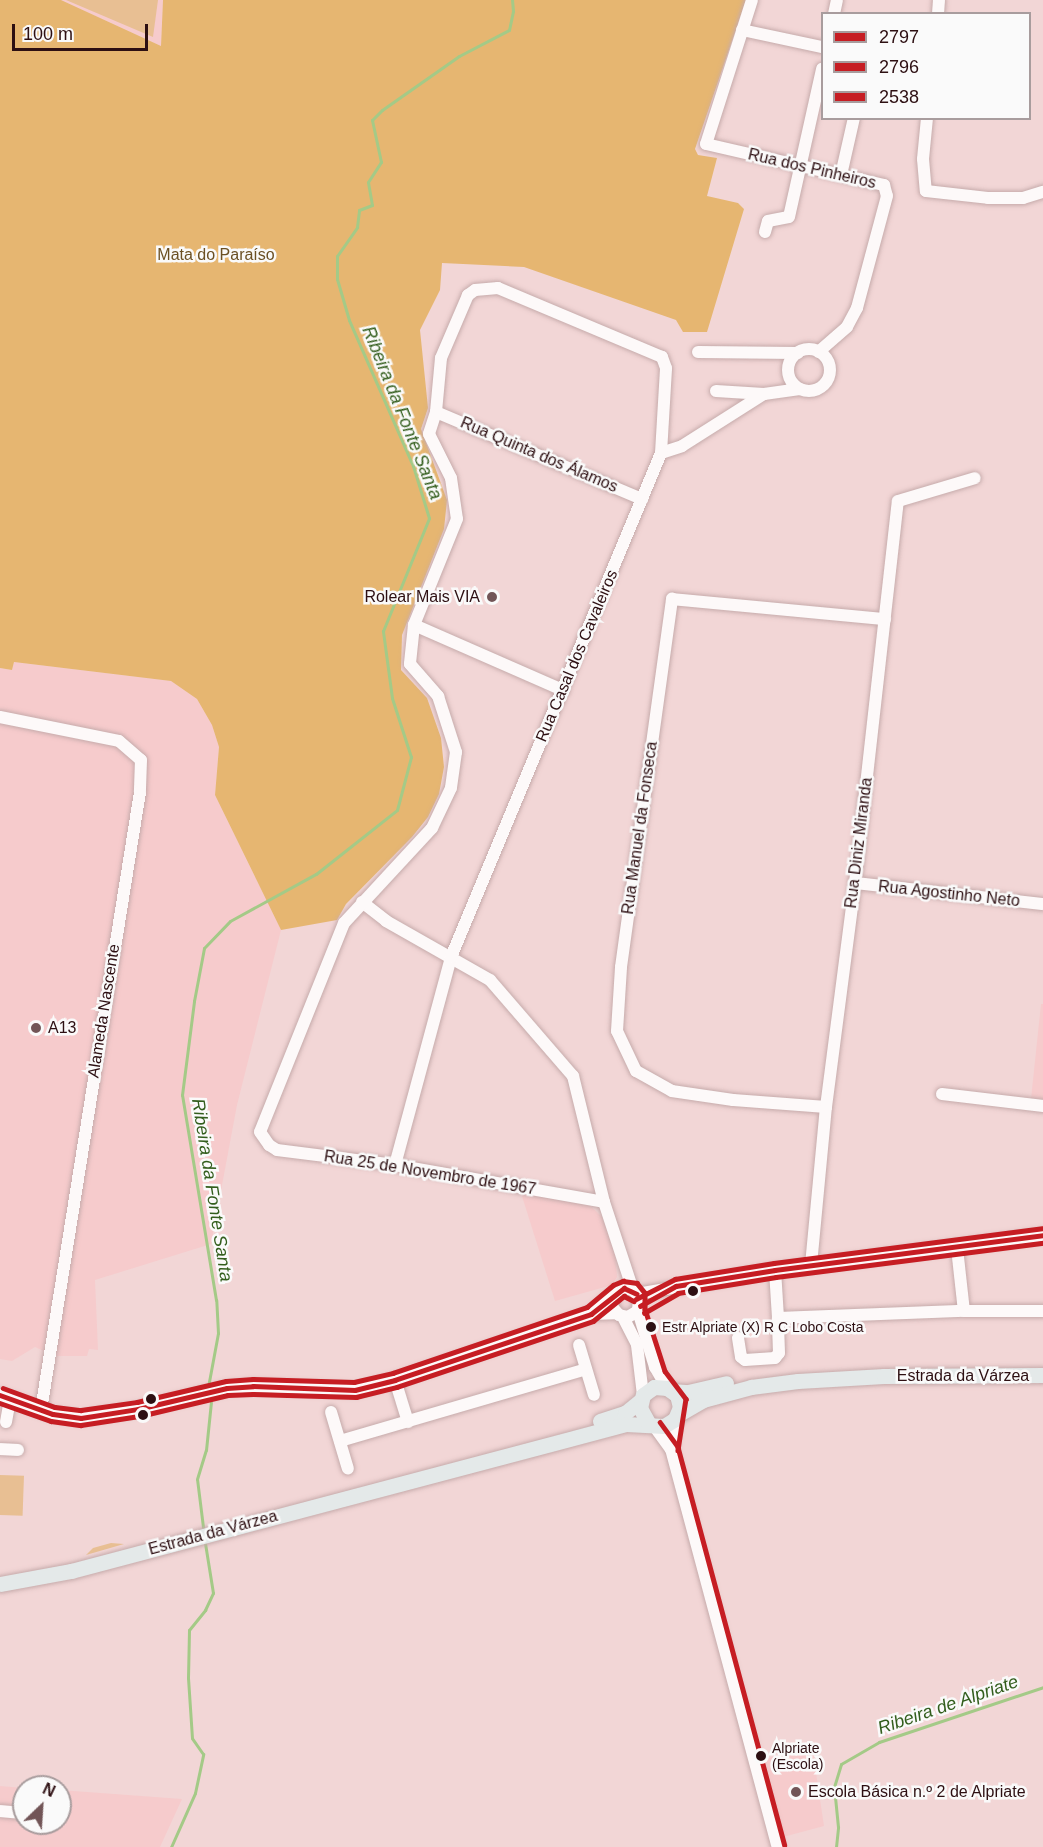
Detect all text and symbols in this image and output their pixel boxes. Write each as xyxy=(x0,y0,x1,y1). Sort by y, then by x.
scale bar xyxy=(15,12,152,50)
legend xyxy=(821,12,1031,120)
text: 100 m xyxy=(23,24,73,44)
text: 2797 xyxy=(879,27,919,47)
text: 2796 xyxy=(879,57,919,77)
text: 2538 xyxy=(879,87,919,107)
street label: Rua dos Pinheiros xyxy=(746,145,878,193)
park label: Mata do Paraíso xyxy=(157,245,275,265)
water label: Ribeira da Fonte Santa xyxy=(357,323,447,503)
street label: Rua Quinta dos Álamos xyxy=(457,413,621,497)
street label: Rua Casal dos Cavaleiros xyxy=(532,567,622,745)
place label: Rolear Mais VIA xyxy=(364,587,480,607)
marker: Rolear Mais VIA xyxy=(485,590,499,604)
street label: Rua Manuel da Fonseca xyxy=(618,740,662,916)
street label: Rua Diniz Miranda xyxy=(841,777,877,909)
street label: Rua Agostinho Neto xyxy=(877,877,1021,911)
street label: Alameda Nascente xyxy=(84,943,124,1079)
place label: A13 xyxy=(48,1018,76,1038)
marker: A13 xyxy=(29,1021,43,1035)
water label: Ribeira da Fonte Santa xyxy=(187,1097,237,1283)
street label: Rua 25 de Novembro de 1967 xyxy=(323,1147,537,1199)
unlabelled marker xyxy=(687,1285,699,1297)
place label: Estr Alpriate (X) R C Lobo Costa xyxy=(662,1319,864,1335)
marker: Estr Alpriate (X) R C Lobo Costa xyxy=(645,1321,657,1333)
street label: Estrada da Várzea xyxy=(897,1366,1029,1386)
unlabelled marker xyxy=(145,1393,157,1405)
unlabelled marker xyxy=(137,1409,149,1421)
street label: Estrada da Várzea xyxy=(147,1507,279,1559)
water label: Ribeira de Alpriate xyxy=(874,1671,1022,1739)
place label: Alpriate (Escola) xyxy=(772,1740,823,1772)
marker: Alpriate (Escola) xyxy=(755,1750,767,1762)
north arrow xyxy=(12,1775,72,1835)
text: N xyxy=(40,1780,58,1800)
place label: Escola Básica n.º 2 de Alpriate xyxy=(808,1782,1026,1802)
marker: Escola Básica n.º 2 de Alpriate xyxy=(789,1785,803,1799)

